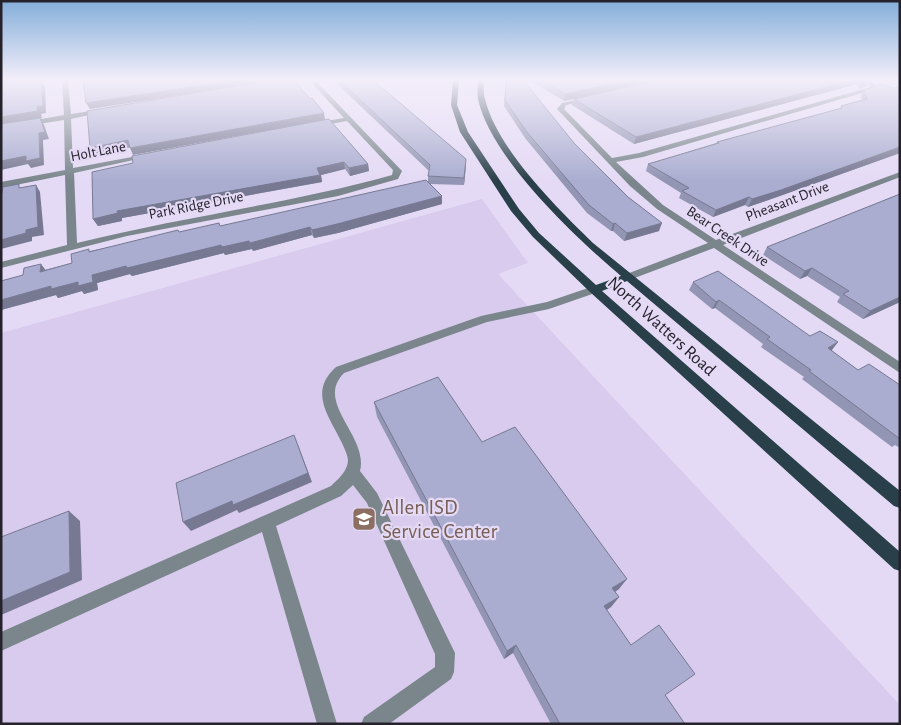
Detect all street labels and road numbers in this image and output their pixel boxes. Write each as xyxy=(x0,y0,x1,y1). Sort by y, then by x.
street label: Holt Lane xyxy=(69,139,127,164)
street label: Pheasant Drive xyxy=(743,179,831,224)
street label: Park Ridge Drive xyxy=(148,189,245,222)
street label: Bear Creek Drive xyxy=(684,203,772,269)
street label: North Watters Road xyxy=(604,274,719,380)

